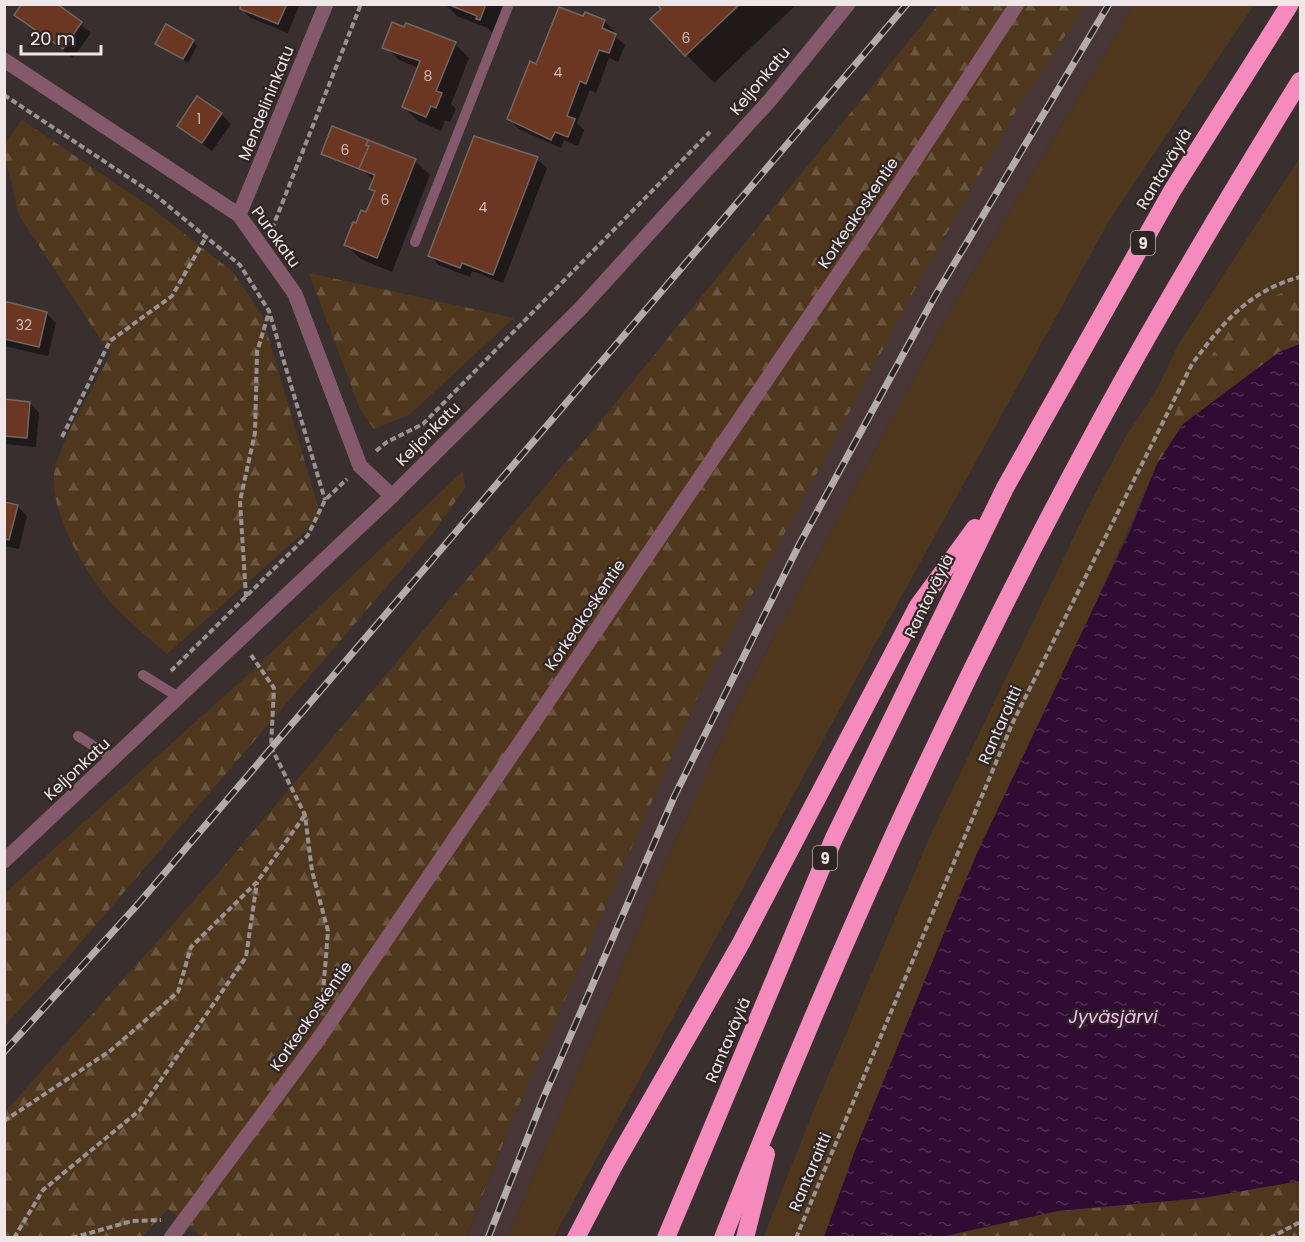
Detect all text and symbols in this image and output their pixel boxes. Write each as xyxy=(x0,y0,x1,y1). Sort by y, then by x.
scale bar xyxy=(21,18,100,56)
text: 20 m xyxy=(30,26,75,51)
house number: 6 xyxy=(682,28,691,48)
street label: Mendelininkatu xyxy=(232,42,300,164)
street label: Keljonkatu xyxy=(725,42,795,120)
house number: 4 xyxy=(554,62,563,82)
house number: 8 xyxy=(424,66,433,86)
house number: 1 xyxy=(197,109,201,129)
street label: Rantaväylä xyxy=(1131,124,1197,214)
house number: 6 xyxy=(341,140,350,160)
street label: Korkeakoskentie xyxy=(812,153,904,273)
house number: 6 xyxy=(381,190,390,210)
house number: 4 xyxy=(479,197,488,217)
street label: Purokatu xyxy=(246,202,306,272)
road number: 9 xyxy=(1131,231,1155,255)
house number: 32 xyxy=(16,315,32,335)
street label: Keljonkatu xyxy=(391,397,465,471)
street label: Rantaväylä xyxy=(899,550,959,642)
street label: Korkeakoskentie xyxy=(539,555,631,675)
street label: Rantaraitti xyxy=(972,682,1028,768)
street label: Keljonkatu xyxy=(39,732,115,806)
road number: 9 xyxy=(813,846,837,870)
street label: Korkeakoskentie xyxy=(264,956,358,1076)
street label: Rantaväylä xyxy=(700,994,756,1086)
water label: Jyväsjärvi xyxy=(1068,1004,1158,1029)
street label: Rantaraitti xyxy=(783,1129,837,1215)

